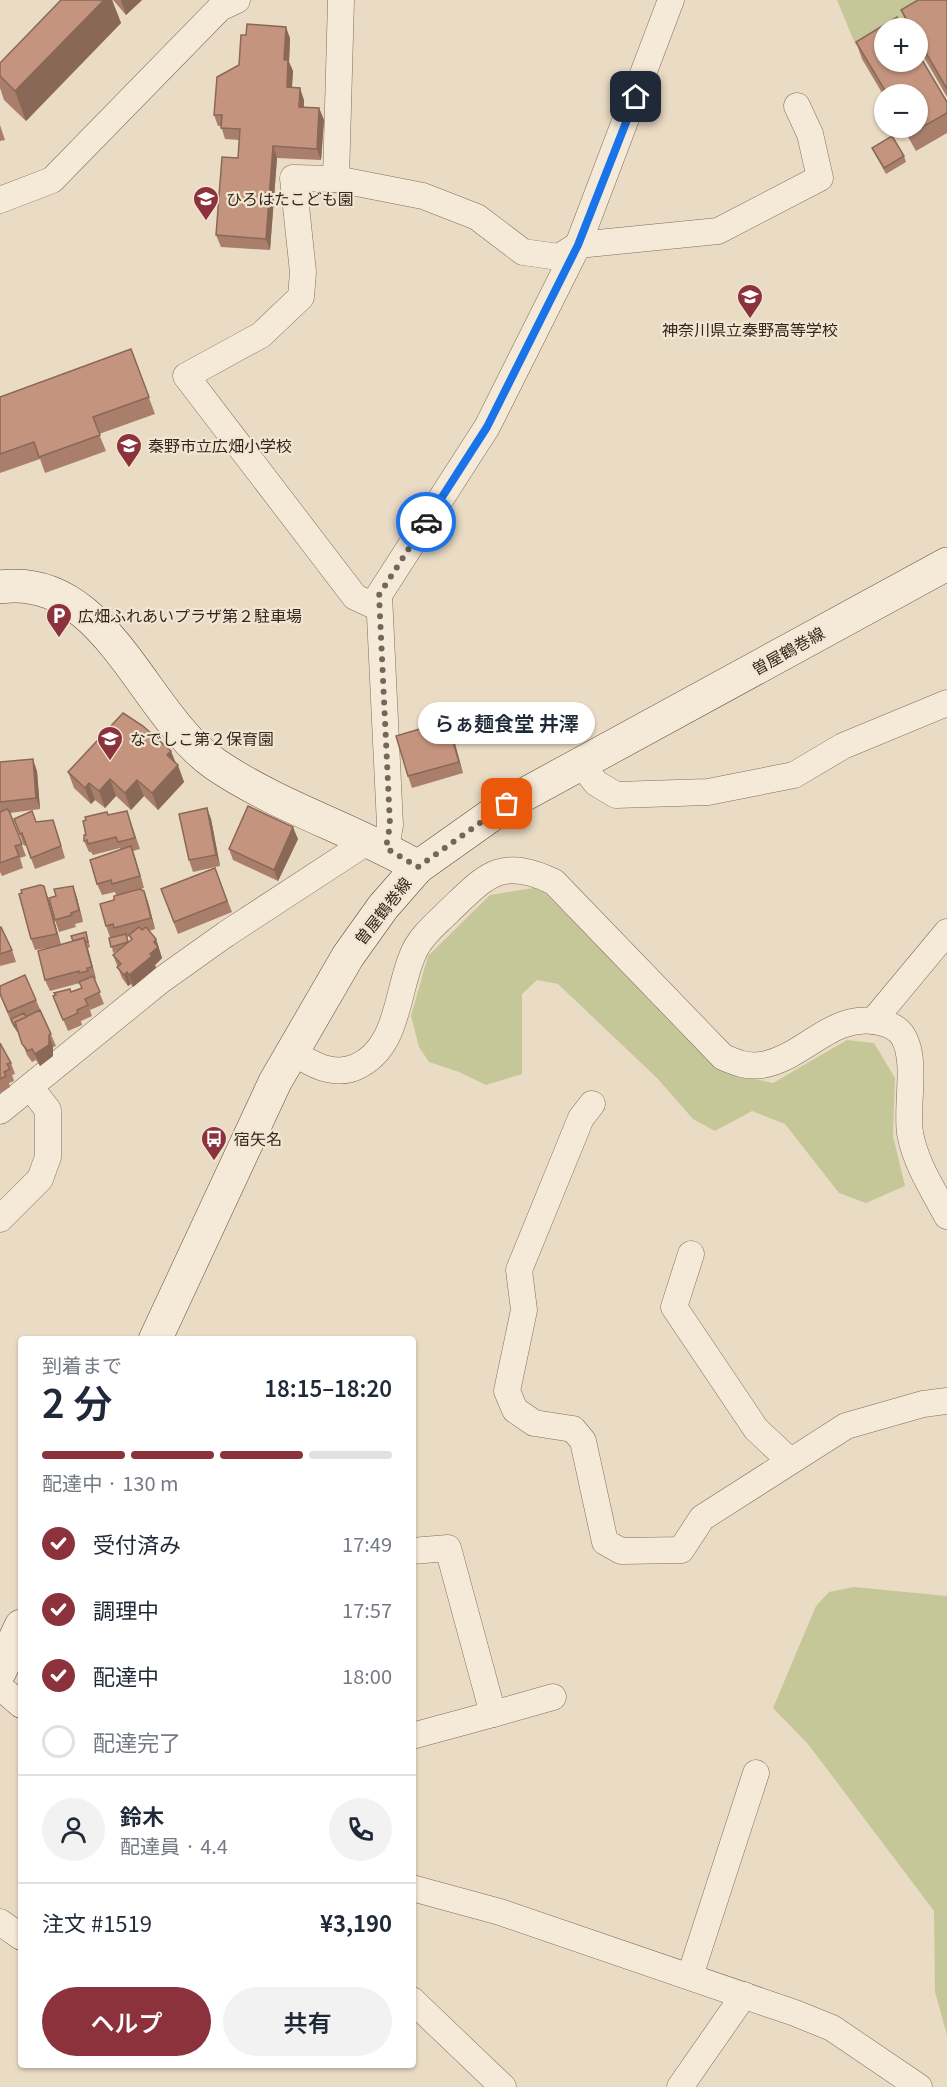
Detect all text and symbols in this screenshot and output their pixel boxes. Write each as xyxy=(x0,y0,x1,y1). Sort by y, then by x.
map controls xyxy=(874,18,928,138)
button: + xyxy=(874,18,928,72)
pin xyxy=(610,71,661,122)
icon: home xyxy=(619,80,652,113)
button: − xyxy=(874,84,928,138)
school or university icon: ひろはたこども園 xyxy=(191,184,221,222)
place label: ひろはたこども園 xyxy=(226,186,354,210)
school or university icon: 神奈川県立秦野高等学校 xyxy=(735,282,765,320)
place label: 神奈川県立秦野高等学校 xyxy=(662,317,838,341)
school or university icon: 秦野市立広畑小学校 xyxy=(114,431,144,469)
place label: 秦野市立広畑小学校 xyxy=(148,433,292,457)
courier xyxy=(396,492,456,552)
icon: car xyxy=(410,506,443,539)
parking icon: 広畑ふれあいプラザ第２駐車場 xyxy=(44,601,74,639)
place label: 広畑ふれあいプラザ第２駐車場 xyxy=(78,603,302,627)
street label: 曽屋鶴巻線 xyxy=(747,620,828,680)
callout: らぁ麺食堂 井澤 xyxy=(418,702,596,744)
text: らぁ麺食堂 井澤 xyxy=(434,708,579,737)
school or university icon: なでしこ第２保育園 xyxy=(95,724,125,762)
place label: なでしこ第２保育園 xyxy=(130,726,274,750)
pin xyxy=(481,778,532,829)
icon: bag xyxy=(490,787,523,820)
street label: 曽屋鶴巻線 xyxy=(348,871,416,949)
bus stop icon: 宿矢名 xyxy=(199,1124,229,1162)
place label: 宿矢名 xyxy=(234,1126,282,1150)
text: 到着まで xyxy=(42,1350,122,1379)
text: 18:15–18:20 xyxy=(264,1371,392,1403)
text: 2 分 xyxy=(42,1373,112,1429)
text: 配達中 · 130 m xyxy=(42,1468,178,1497)
icon: check xyxy=(42,1527,75,1560)
text: 受付済み xyxy=(93,1527,181,1559)
text: 17:49 xyxy=(342,1529,392,1558)
icon: check xyxy=(42,1593,75,1626)
text: 調理中 xyxy=(93,1593,159,1625)
text: 17:57 xyxy=(342,1595,392,1624)
icon: check xyxy=(42,1659,75,1692)
text: 配達中 xyxy=(93,1659,159,1691)
text: 18:00 xyxy=(342,1661,392,1690)
text: 配達完了 xyxy=(93,1725,181,1757)
button: person xyxy=(42,1798,105,1861)
button: phone xyxy=(329,1798,392,1861)
text: 鈴木 xyxy=(120,1799,164,1831)
text: 配達員 · 4.4 xyxy=(120,1831,228,1860)
text: 注文 #1519 xyxy=(42,1906,152,1938)
text: ¥3,190 xyxy=(320,1906,392,1938)
button: ヘルプ xyxy=(42,1987,211,2056)
button: 共有 xyxy=(223,1987,392,2056)

